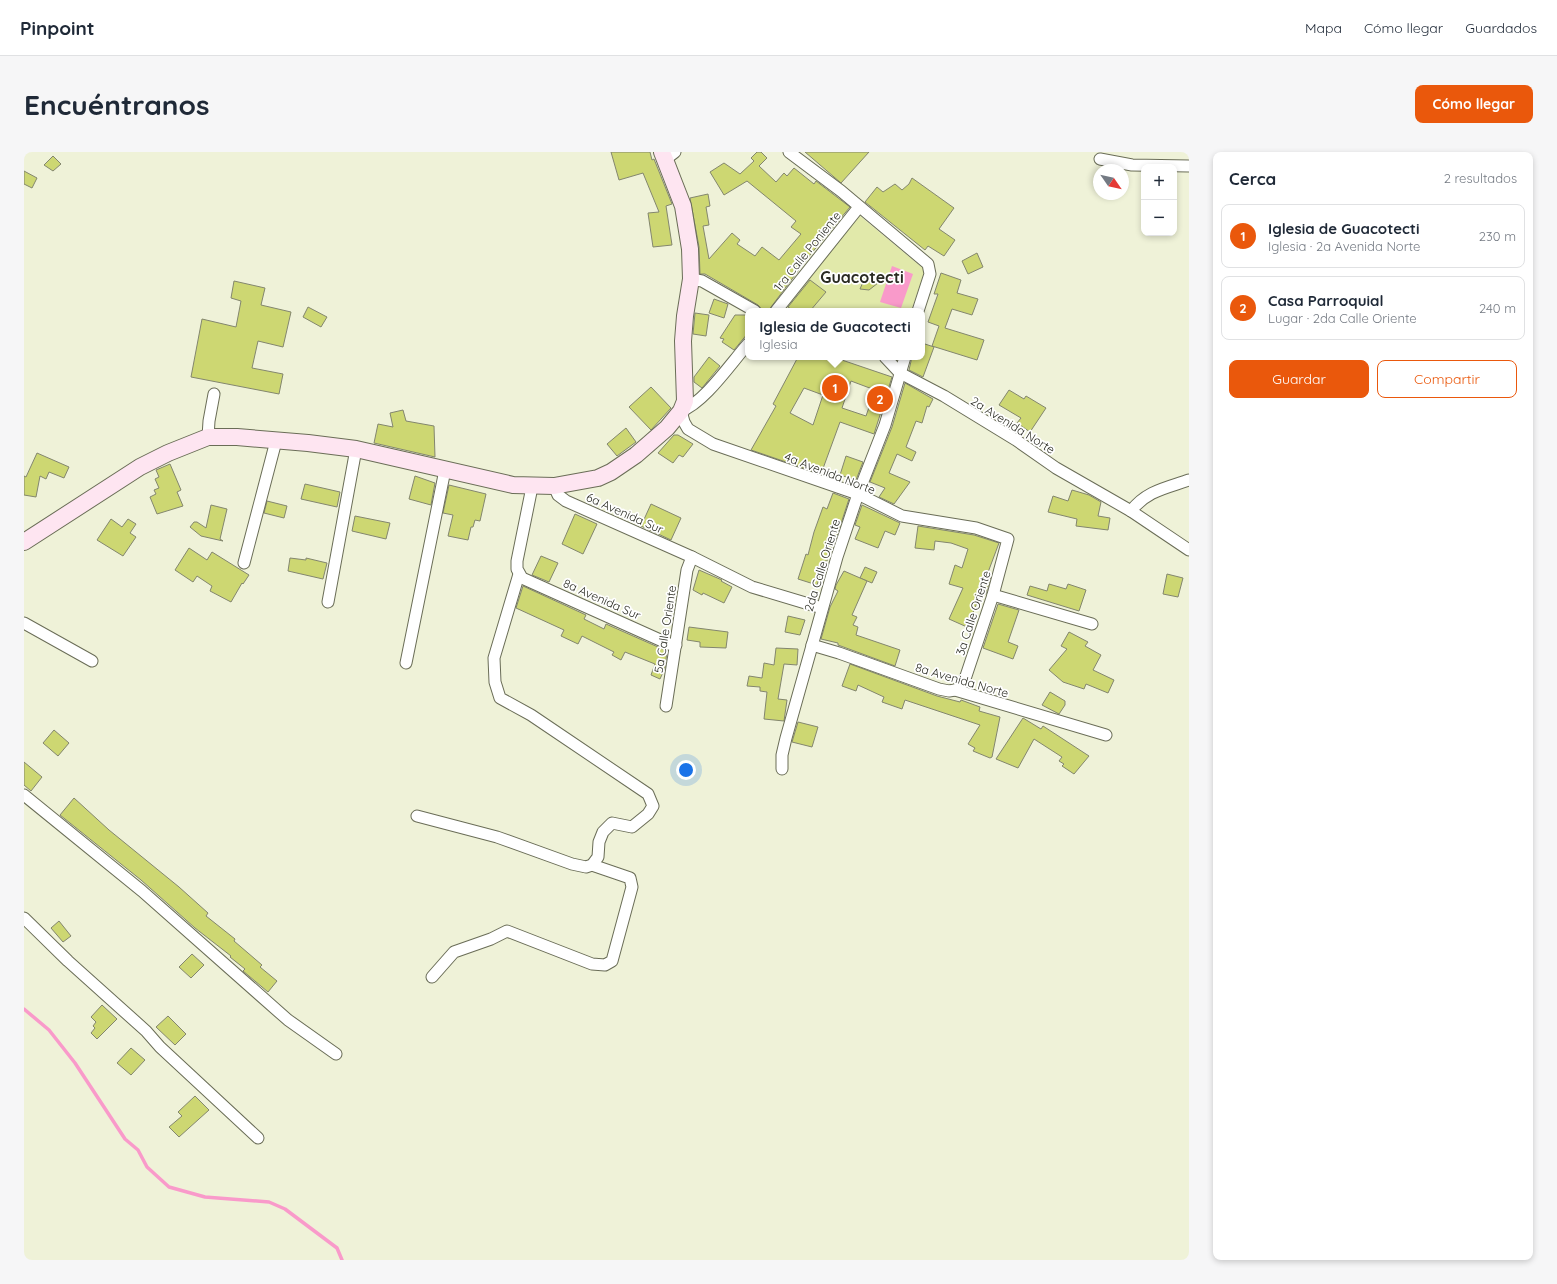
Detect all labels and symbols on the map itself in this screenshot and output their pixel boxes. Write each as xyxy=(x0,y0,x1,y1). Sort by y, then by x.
north arrow xyxy=(1093,164,1129,200)
street label: 1ra Calle Poniente xyxy=(770,208,844,294)
district label: Guacotecti xyxy=(820,267,904,287)
pin: 1 xyxy=(822,373,848,403)
pin: 2 xyxy=(867,384,893,414)
street label: 2a Avenida Norte xyxy=(968,393,1058,457)
street label: 4a Avenida Norte xyxy=(782,449,878,497)
street label: 6a Avenida Sur xyxy=(584,489,666,537)
street label: 2da Calle Oriente xyxy=(801,517,843,613)
street label: 3a Calle Oriente xyxy=(952,568,994,657)
street label: 8a Avenida Sur xyxy=(561,575,643,623)
street label: 5a Calle Oriente xyxy=(651,584,679,674)
street label: 8a Avenida Norte xyxy=(914,660,1011,701)
your location xyxy=(676,760,696,780)

